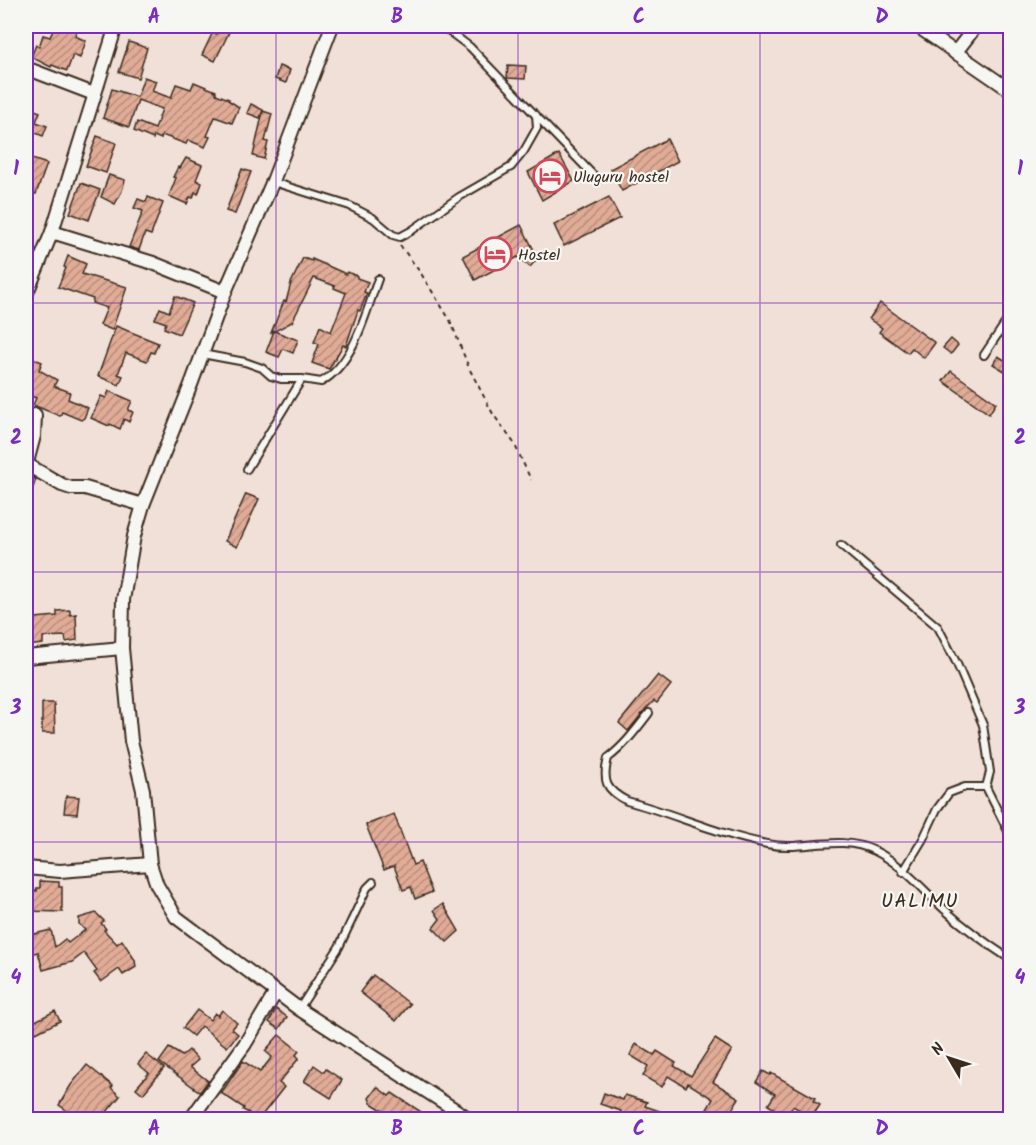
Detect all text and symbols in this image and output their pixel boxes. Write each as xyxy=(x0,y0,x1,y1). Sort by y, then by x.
text: A xyxy=(148,2,160,34)
text: B xyxy=(391,2,403,34)
text: C xyxy=(633,2,645,34)
text: D xyxy=(875,2,889,34)
text: 1 xyxy=(13,154,19,186)
text: 1 xyxy=(1017,154,1023,186)
hotel icon: Uluguru hostel xyxy=(532,158,568,194)
place label: Uluguru hostel xyxy=(573,165,669,190)
hotel icon: Hostel xyxy=(477,236,513,272)
place label: Hostel xyxy=(518,243,560,268)
text: 2 xyxy=(10,423,22,455)
text: 2 xyxy=(1014,423,1026,455)
text: 3 xyxy=(10,693,22,725)
text: 3 xyxy=(1014,693,1026,725)
district label: UALIMU xyxy=(881,886,959,918)
text: 4 xyxy=(11,963,22,995)
text: 4 xyxy=(1015,963,1026,995)
north arrow xyxy=(919,1028,979,1088)
text: N xyxy=(926,1038,951,1061)
text: A xyxy=(148,1114,160,1145)
text: B xyxy=(391,1114,403,1145)
text: C xyxy=(633,1114,645,1145)
text: D xyxy=(875,1114,889,1145)

